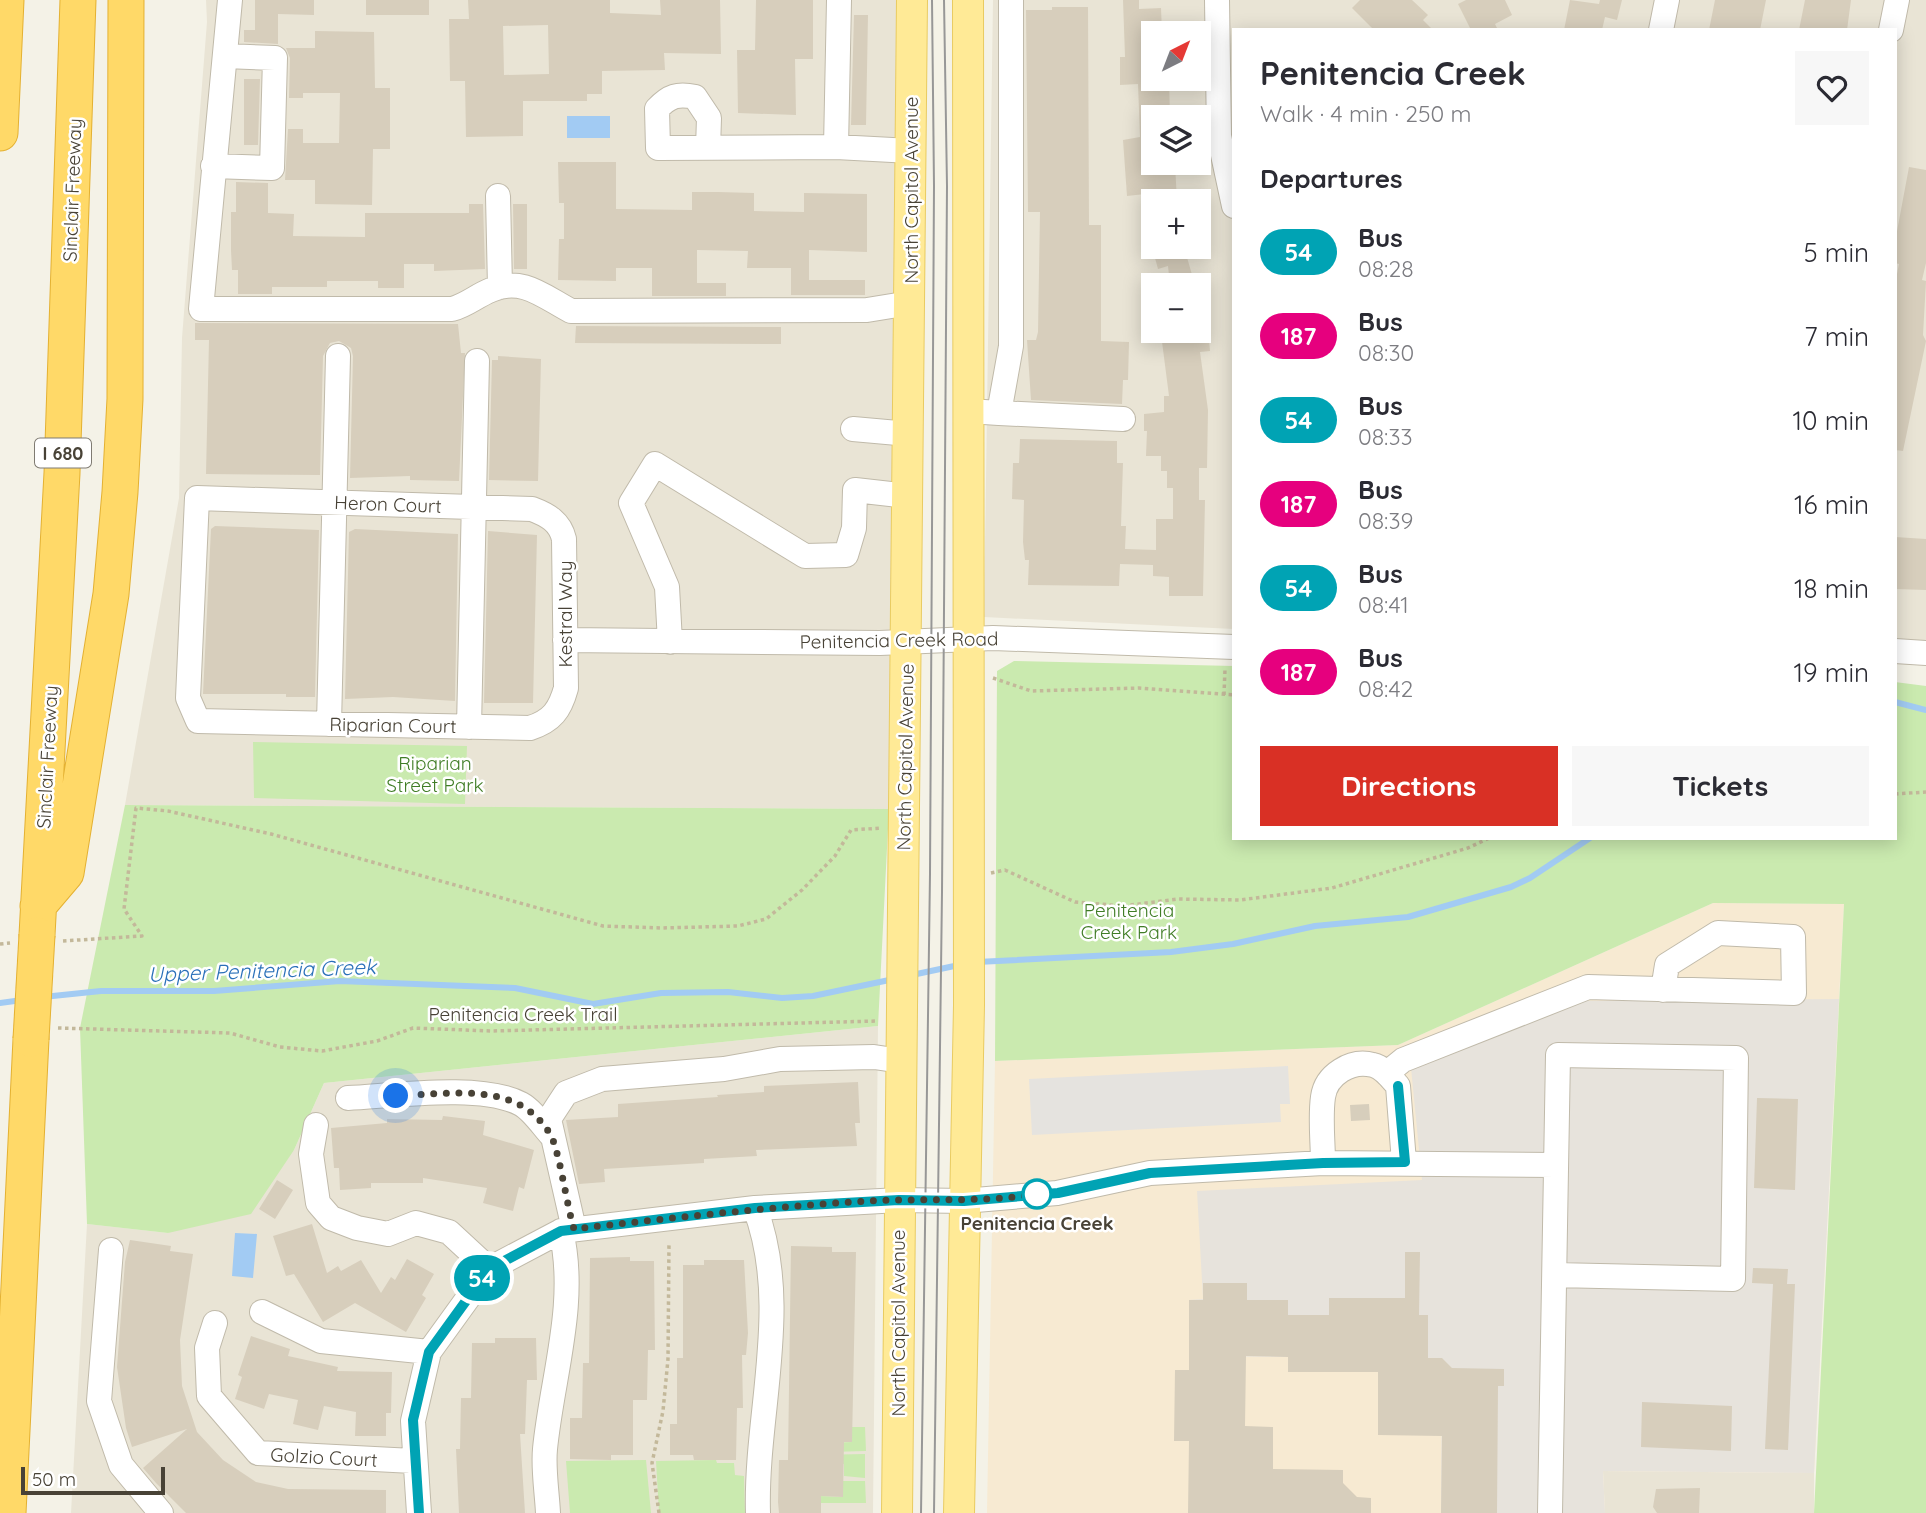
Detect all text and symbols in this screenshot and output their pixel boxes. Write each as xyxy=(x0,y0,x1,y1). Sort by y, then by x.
north arrow xyxy=(1141,21,1211,91)
map controls xyxy=(1141,21,1211,343)
button: heart xyxy=(1795,51,1869,125)
text: Penitencia Creek xyxy=(1260,52,1526,93)
street label: North Capitol Avenue xyxy=(899,97,923,283)
text: Walk · 4 min · 250 m xyxy=(1260,99,1471,128)
button: layers xyxy=(1141,105,1211,175)
street label: Sinclair Freeway xyxy=(58,118,86,262)
text: Departures xyxy=(1260,162,1403,195)
button: + xyxy=(1141,189,1211,259)
text: Bus xyxy=(1358,221,1403,254)
text: 5 min xyxy=(1803,236,1869,269)
text: 54 xyxy=(1285,237,1312,267)
text: 08:28 xyxy=(1358,254,1414,283)
button: − xyxy=(1141,273,1211,343)
text: Bus xyxy=(1358,305,1403,338)
text: 7 min xyxy=(1804,320,1869,353)
text: 187 xyxy=(1281,321,1316,351)
text: 08:30 xyxy=(1358,338,1414,367)
text: Bus xyxy=(1358,389,1403,422)
text: 10 min xyxy=(1793,404,1869,437)
text: 54 xyxy=(1285,405,1312,435)
text: 08:33 xyxy=(1358,422,1413,451)
road number: I 680 xyxy=(35,438,91,467)
text: Bus xyxy=(1358,473,1403,506)
text: 16 min xyxy=(1794,488,1869,521)
text: 187 xyxy=(1281,489,1316,519)
street label: Heron Court xyxy=(334,490,442,518)
text: 08:39 xyxy=(1358,506,1413,535)
text: Bus xyxy=(1358,557,1403,590)
street label: Kestral Way xyxy=(553,560,577,668)
text: 18 min xyxy=(1794,572,1869,605)
text: 54 xyxy=(1285,573,1312,603)
text: 08:41 xyxy=(1358,590,1409,619)
street label: Penitencia Creek Road xyxy=(799,626,999,654)
text: Bus xyxy=(1358,641,1403,674)
text: 19 min xyxy=(1793,656,1869,689)
text: 187 xyxy=(1281,657,1316,687)
street label: North Capitol Avenue xyxy=(891,663,919,851)
text: 08:42 xyxy=(1358,674,1413,703)
street label: Sinclair Freeway xyxy=(31,685,63,829)
street label: Riparian Court xyxy=(329,712,457,738)
button: Directions xyxy=(1260,746,1558,826)
button: Tickets xyxy=(1572,746,1869,826)
park label: Riparian Street Park xyxy=(386,751,484,797)
park label: Penitencia Creek Park xyxy=(1081,898,1177,944)
water label: Upper Penitencia Creek xyxy=(148,953,378,987)
street label: Penitencia Creek Trail xyxy=(428,1002,618,1026)
your location xyxy=(378,1078,413,1113)
marker: Penitencia Creek xyxy=(1022,1179,1052,1209)
place label: Penitencia Creek xyxy=(960,1211,1114,1235)
street label: North Capitol Avenue xyxy=(886,1230,910,1416)
line badge: 54 xyxy=(450,1255,514,1301)
text: 54 xyxy=(468,1263,496,1293)
street label: Golzio Court xyxy=(270,1442,378,1472)
scale bar xyxy=(21,1464,164,1496)
text: 50 m xyxy=(32,1467,76,1491)

